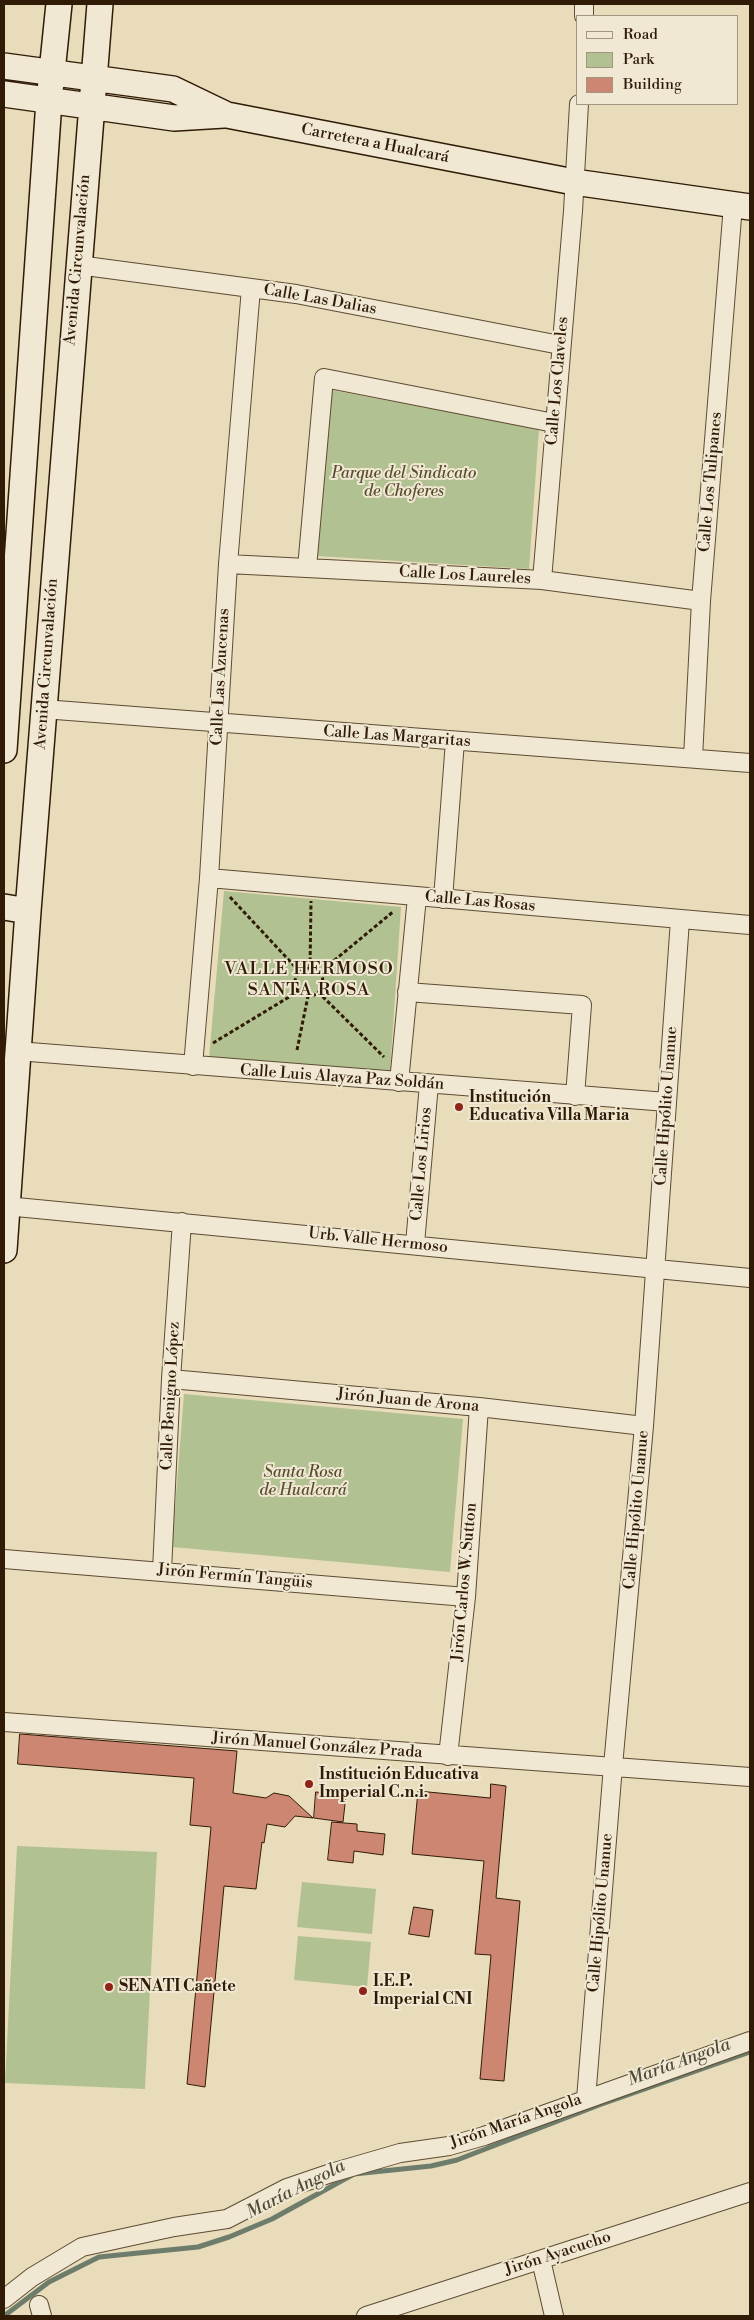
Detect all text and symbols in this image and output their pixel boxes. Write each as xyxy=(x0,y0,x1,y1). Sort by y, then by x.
legend xyxy=(576,15,739,105)
text: Road xyxy=(623,25,658,44)
text: Park xyxy=(623,50,654,69)
text: Building xyxy=(623,75,682,94)
street label: Carretera a Hualcará xyxy=(299,120,451,168)
street label: Avenida Circunvalación xyxy=(61,174,95,346)
street label: Calle Las Dalias xyxy=(262,281,378,319)
street label: Calle Los Claveles xyxy=(543,316,573,446)
street label: Calle Los Tulipanes xyxy=(695,411,727,553)
park label: Parque del Sindicato de Choferes xyxy=(332,464,476,502)
street label: Calle Los Laureles xyxy=(398,563,532,589)
street label: Avenida Circunvalación xyxy=(31,578,63,750)
street label: Calle Las Azucenas xyxy=(208,608,234,746)
street label: Calle Las Margaritas xyxy=(323,722,471,752)
street label: Calle Las Rosas xyxy=(424,888,536,916)
district label: VALLE HERMOSO SANTA ROSA xyxy=(222,959,396,1002)
street label: Calle Hipólito Unanue xyxy=(652,1026,682,1186)
street label: Calle Luis Alayza Paz Soldán xyxy=(239,1061,445,1095)
place label: Institución Educativa Villa Maria xyxy=(469,1088,629,1126)
marker: Institución Educativa Villa Maria xyxy=(453,1101,465,1113)
street label: Calle Los Lirios xyxy=(407,1106,437,1222)
street label: Urb. Valle Hermoso xyxy=(307,1224,449,1258)
street label: Calle Benigno López xyxy=(158,1321,184,1471)
street label: Jirón Juan de Arona xyxy=(336,1385,480,1417)
street label: Calle Hipólito Unanue xyxy=(620,1430,654,1590)
park label: Santa Rosa de Hualcará xyxy=(259,1463,347,1501)
street label: Jirón Carlos W. Sutton xyxy=(448,1502,482,1662)
street label: Jirón Fermín Tangüis xyxy=(157,1561,313,1593)
street label: Jirón Manuel González Prada xyxy=(211,1729,423,1763)
place label: Institución Educativa Imperial C.n.i. xyxy=(319,1765,479,1803)
marker: Institución Educativa Imperial C.n.i. xyxy=(303,1778,315,1790)
street label: Calle Hipólito Unanue xyxy=(584,1833,618,1993)
place label: I.E.P. Imperial CNI xyxy=(373,1972,472,2010)
place label: SENATI Cañete xyxy=(119,1977,236,1997)
marker: SENATI Cañete xyxy=(103,1981,115,1993)
marker: I.E.P. Imperial CNI xyxy=(357,1985,369,1997)
water label: María Angola xyxy=(625,2034,733,2092)
street label: Jirón María Angola xyxy=(448,2090,584,2154)
water label: María Angola xyxy=(243,2156,349,2224)
street label: Jirón Ayacucho xyxy=(502,2228,614,2280)

